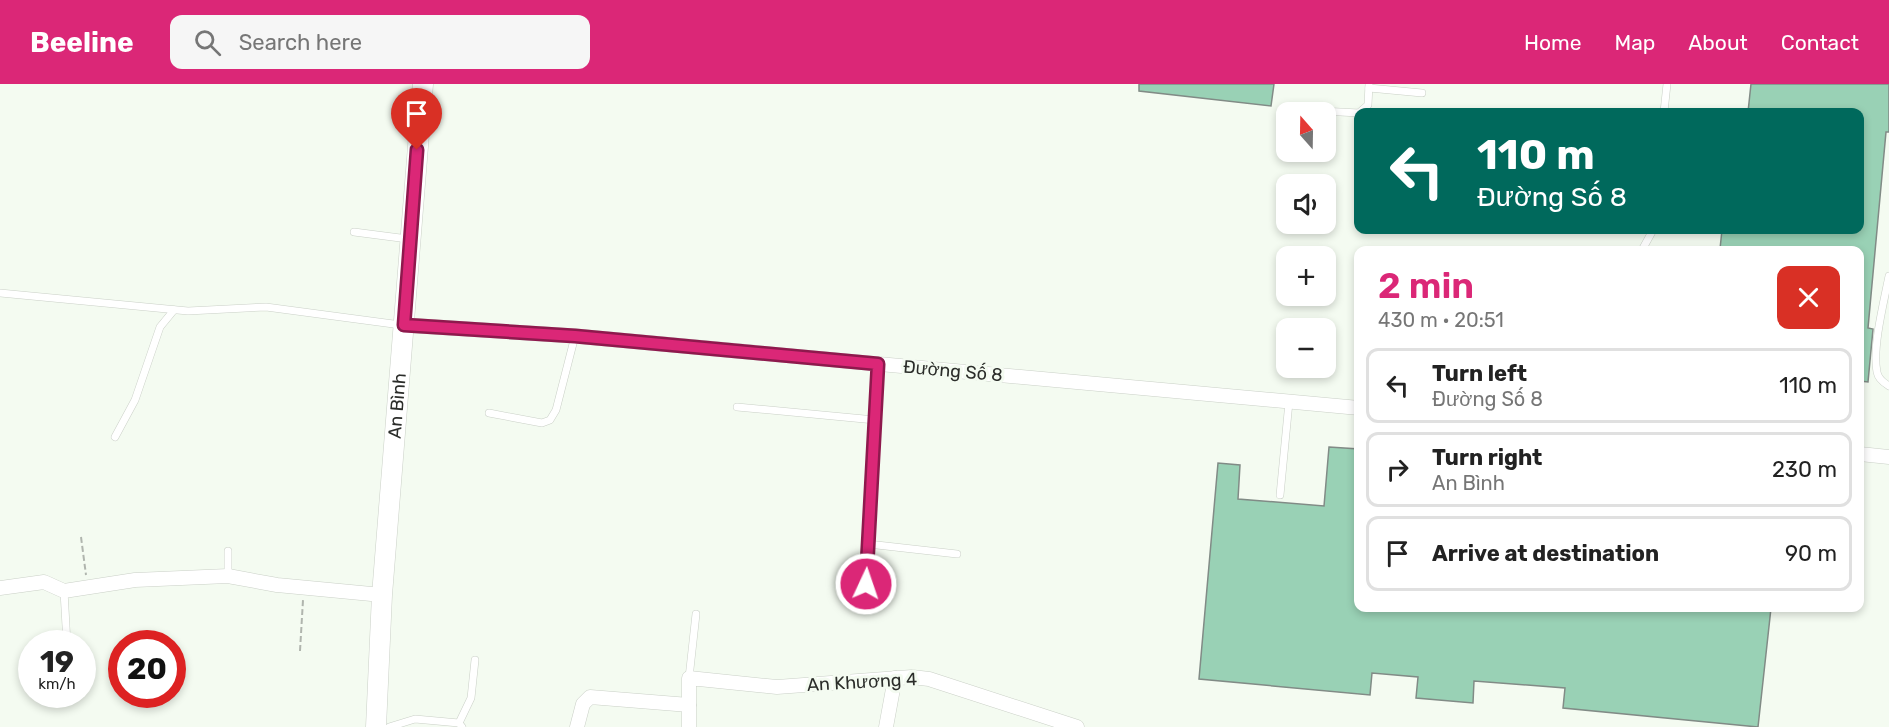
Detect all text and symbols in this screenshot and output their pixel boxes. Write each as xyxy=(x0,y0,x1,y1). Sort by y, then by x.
search box xyxy=(170,15,590,69)
text: Beeline xyxy=(30,26,134,59)
icon: search xyxy=(191,26,224,59)
text: Search here xyxy=(239,29,362,56)
text: Home xyxy=(1524,30,1581,55)
text: Map xyxy=(1614,30,1655,55)
text: About xyxy=(1688,30,1748,55)
text: Contact xyxy=(1781,30,1859,55)
pin xyxy=(391,88,442,150)
icon: arrive xyxy=(400,97,433,130)
north arrow xyxy=(1276,102,1336,162)
map controls xyxy=(1276,102,1336,378)
text: 110 m xyxy=(1477,130,1595,180)
icon: left xyxy=(1378,132,1456,210)
button: sound xyxy=(1276,174,1336,234)
text: Đường Số 8 xyxy=(1477,181,1627,213)
button: + xyxy=(1276,246,1336,306)
text: 2 min xyxy=(1378,264,1474,307)
button: close xyxy=(1777,266,1840,329)
text: 430 m · 20:51 xyxy=(1378,308,1504,332)
button: − xyxy=(1276,318,1336,378)
street label: Đường Số 8 xyxy=(902,355,1004,386)
text: Turn left xyxy=(1432,360,1527,387)
icon: left xyxy=(1381,369,1414,402)
street label: An Bình xyxy=(384,372,411,439)
text: 110 m xyxy=(1779,372,1837,399)
text: Đường Số 8 xyxy=(1432,387,1543,411)
text: Turn right xyxy=(1432,444,1542,471)
icon: right xyxy=(1381,453,1414,486)
text: 230 m xyxy=(1772,456,1837,483)
text: An Bình xyxy=(1432,471,1505,495)
icon: arrive xyxy=(1381,537,1414,570)
text: Arrive at destination xyxy=(1432,540,1659,567)
text: 90 m xyxy=(1785,540,1837,567)
position arrow xyxy=(834,552,898,616)
speed limit sign: 20 xyxy=(108,630,186,708)
text: 19 xyxy=(40,644,74,680)
street label: An Khương 4 xyxy=(806,668,918,696)
text: km/h xyxy=(38,675,76,693)

